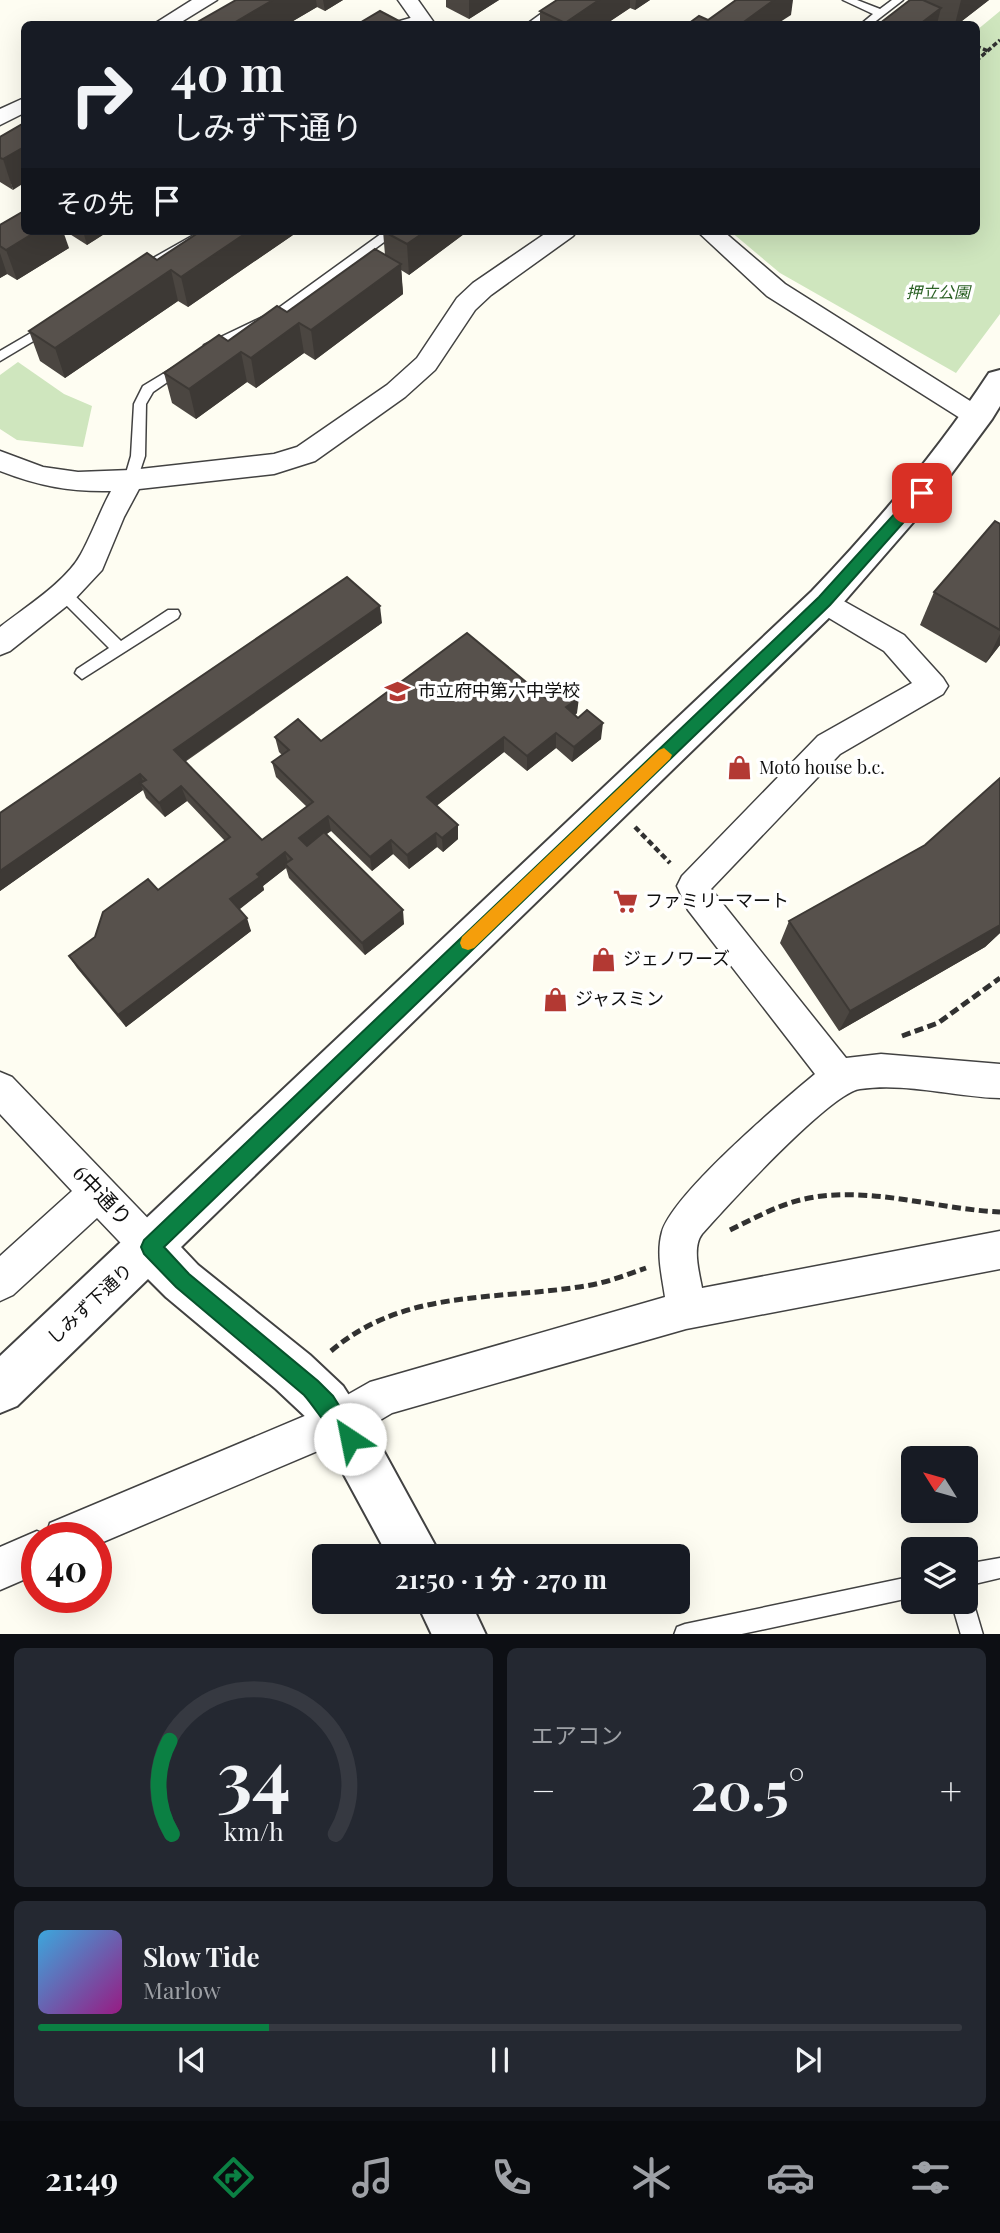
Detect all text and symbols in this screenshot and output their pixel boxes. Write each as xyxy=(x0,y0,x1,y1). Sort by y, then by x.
text: 40 m xyxy=(171,39,284,104)
icon: right xyxy=(56,49,147,140)
text: しみず下通り xyxy=(171,104,363,147)
icon: arrive xyxy=(148,182,186,220)
text: その先 xyxy=(56,185,134,220)
park label: 押立公園 xyxy=(906,281,972,302)
pin xyxy=(892,463,952,523)
icon: arrive xyxy=(903,474,941,512)
school or university icon: 市立府中第六中学校 xyxy=(384,677,412,705)
place label: 市立府中第六中学校 xyxy=(418,678,580,702)
shop icon: Moto house b.c. xyxy=(725,754,753,782)
place label: Moto house b.c. xyxy=(759,755,885,779)
supermarket icon: ファミリーマート xyxy=(611,887,639,915)
place label: ファミリーマート xyxy=(645,888,789,912)
shop icon: ジェノワーズ xyxy=(589,945,617,973)
place label: ジェノワーズ xyxy=(623,946,730,970)
shop icon: ジャスミン xyxy=(541,985,569,1013)
place label: ジャスミン xyxy=(575,986,664,1010)
street label: 6中通り xyxy=(68,1158,139,1231)
street label: しみず下通り xyxy=(42,1258,137,1349)
position arrow xyxy=(313,1402,387,1476)
north arrow xyxy=(901,1446,978,1522)
map controls xyxy=(901,1446,978,1614)
speed limit sign: 40 xyxy=(21,1522,112,1613)
button: layers xyxy=(901,1537,978,1614)
text: 21:50 · 1 分 · 270 m xyxy=(395,1561,607,1596)
text: エアコン xyxy=(531,1719,623,1750)
text: 34 xyxy=(217,1725,290,1822)
text: 20.5° xyxy=(691,1755,805,1824)
text: − xyxy=(531,1764,556,1815)
text: + xyxy=(940,1764,962,1815)
text: km/h xyxy=(224,1813,284,1846)
text: Slow Tide xyxy=(143,1939,260,1974)
text: Marlow xyxy=(143,1974,221,2005)
icon: previous xyxy=(173,2041,211,2079)
icon: pause xyxy=(481,2041,519,2079)
icon: next xyxy=(789,2041,827,2079)
icon: directions xyxy=(209,2153,258,2202)
icon: music xyxy=(348,2153,397,2202)
icon: phone xyxy=(487,2153,536,2202)
icon: climate xyxy=(627,2153,676,2202)
icon: car xyxy=(766,2153,815,2202)
icon: filters xyxy=(906,2153,955,2202)
text: 21:49 xyxy=(45,2156,118,2199)

